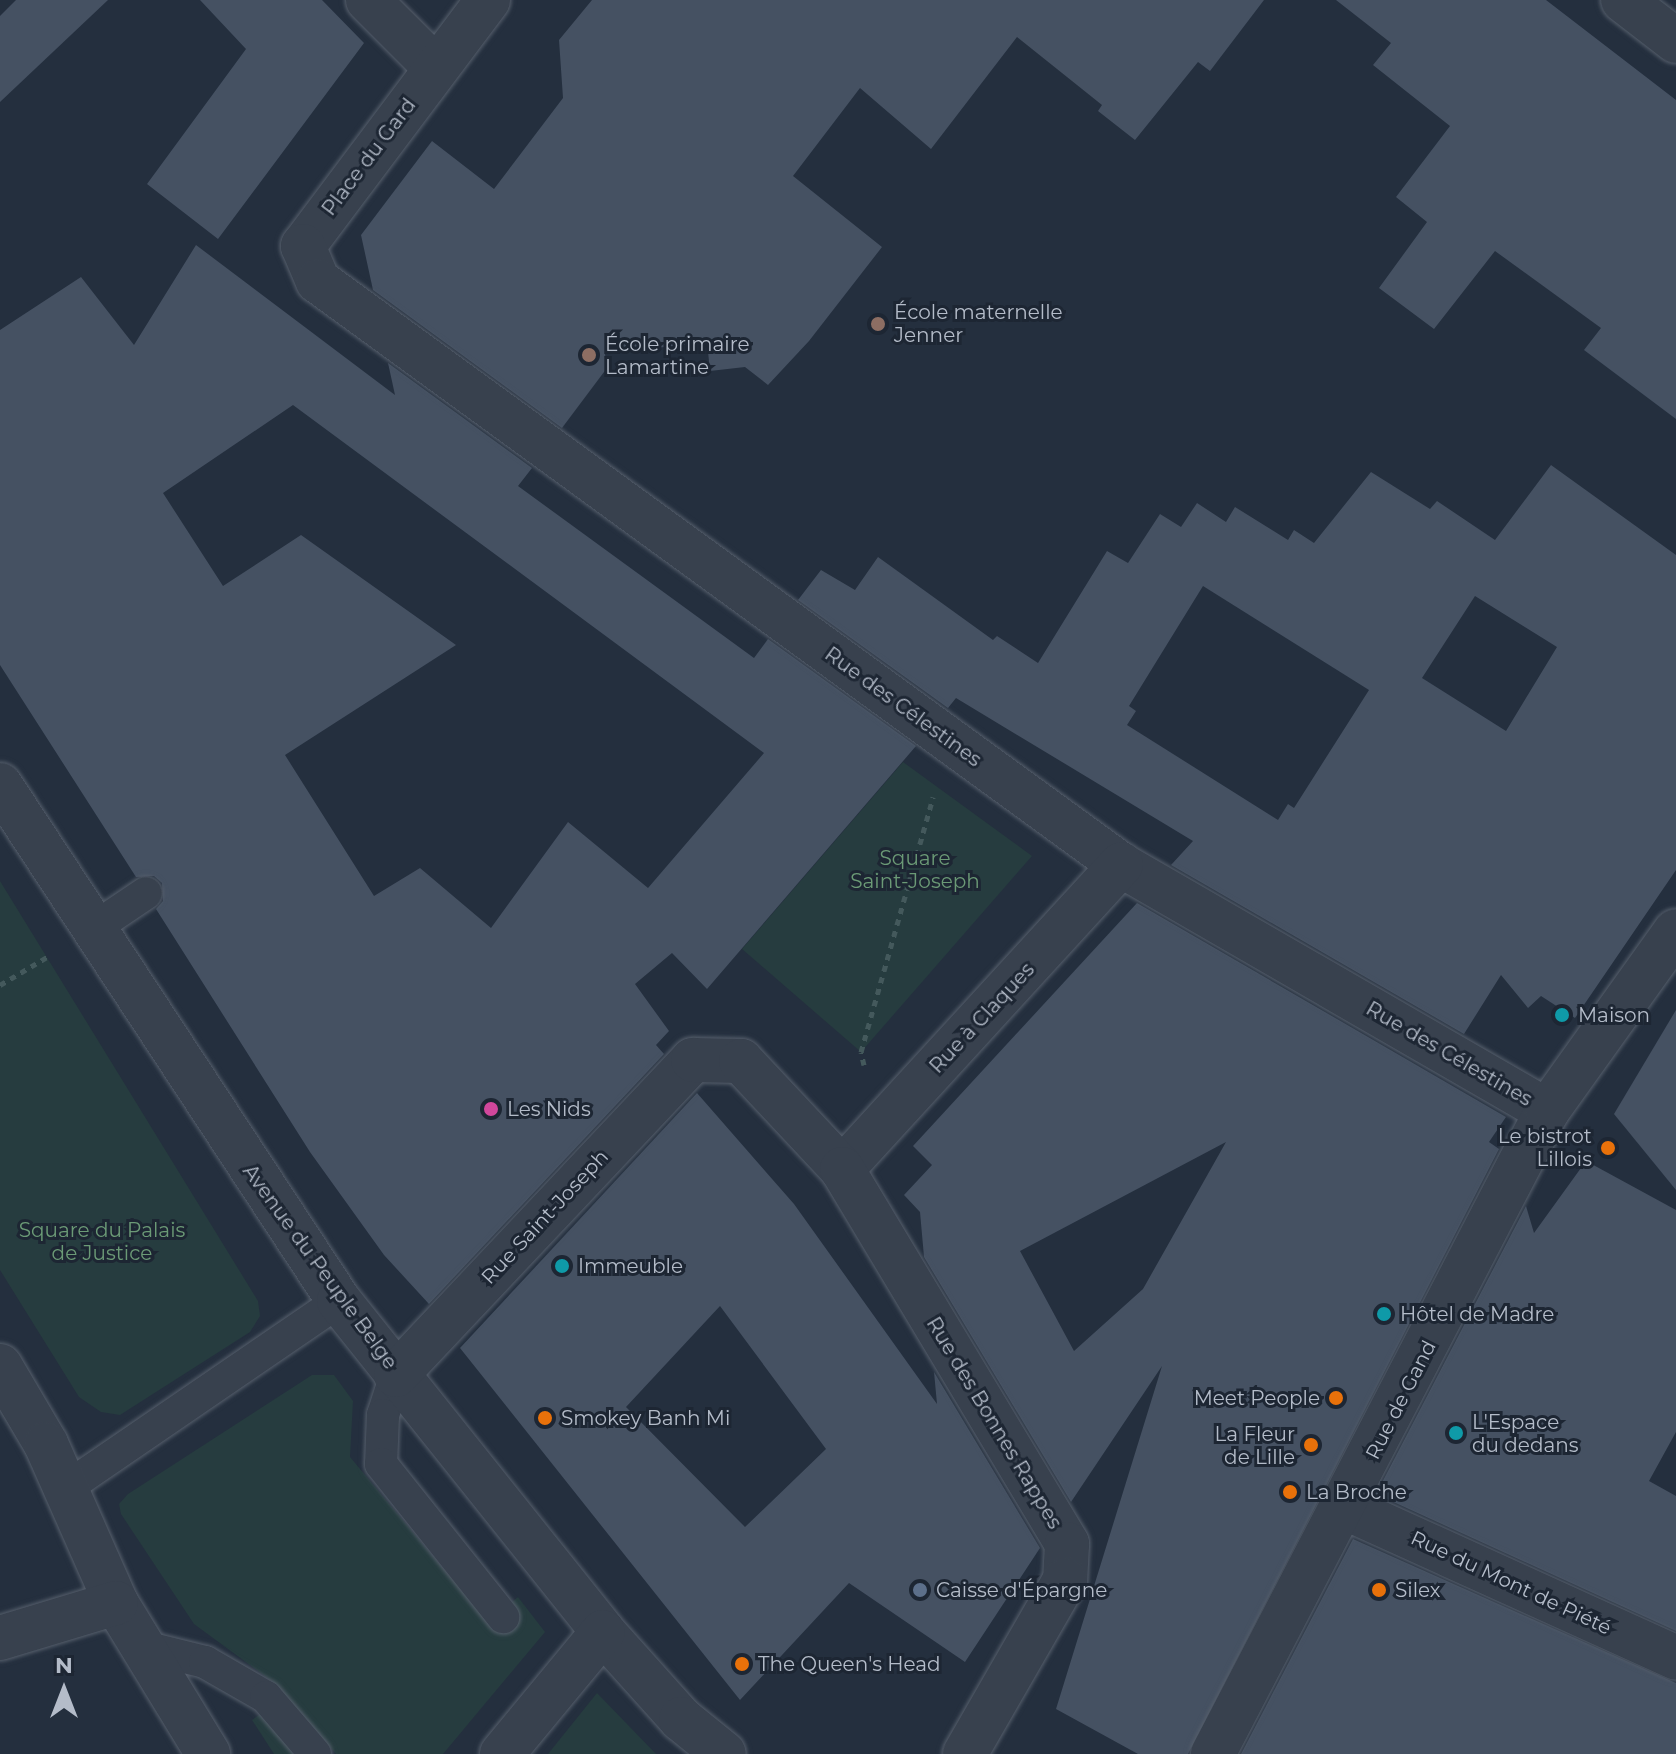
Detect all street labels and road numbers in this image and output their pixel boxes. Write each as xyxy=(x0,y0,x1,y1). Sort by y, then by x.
street label: Place du Gard xyxy=(317,94,421,220)
street label: Rue des Célestines xyxy=(820,642,986,772)
street label: Rue à Claques xyxy=(925,958,1039,1078)
street label: Rue des Célestines xyxy=(1362,997,1536,1111)
street label: Rue Saint-Joseph xyxy=(477,1145,613,1289)
street label: Avenue du Peuple Belge xyxy=(238,1160,402,1374)
street label: Rue des Bonnes Rappes xyxy=(921,1313,1067,1533)
street label: Rue de Gand xyxy=(1361,1336,1441,1464)
street label: Rue du Mont de Piété xyxy=(1407,1526,1615,1640)

